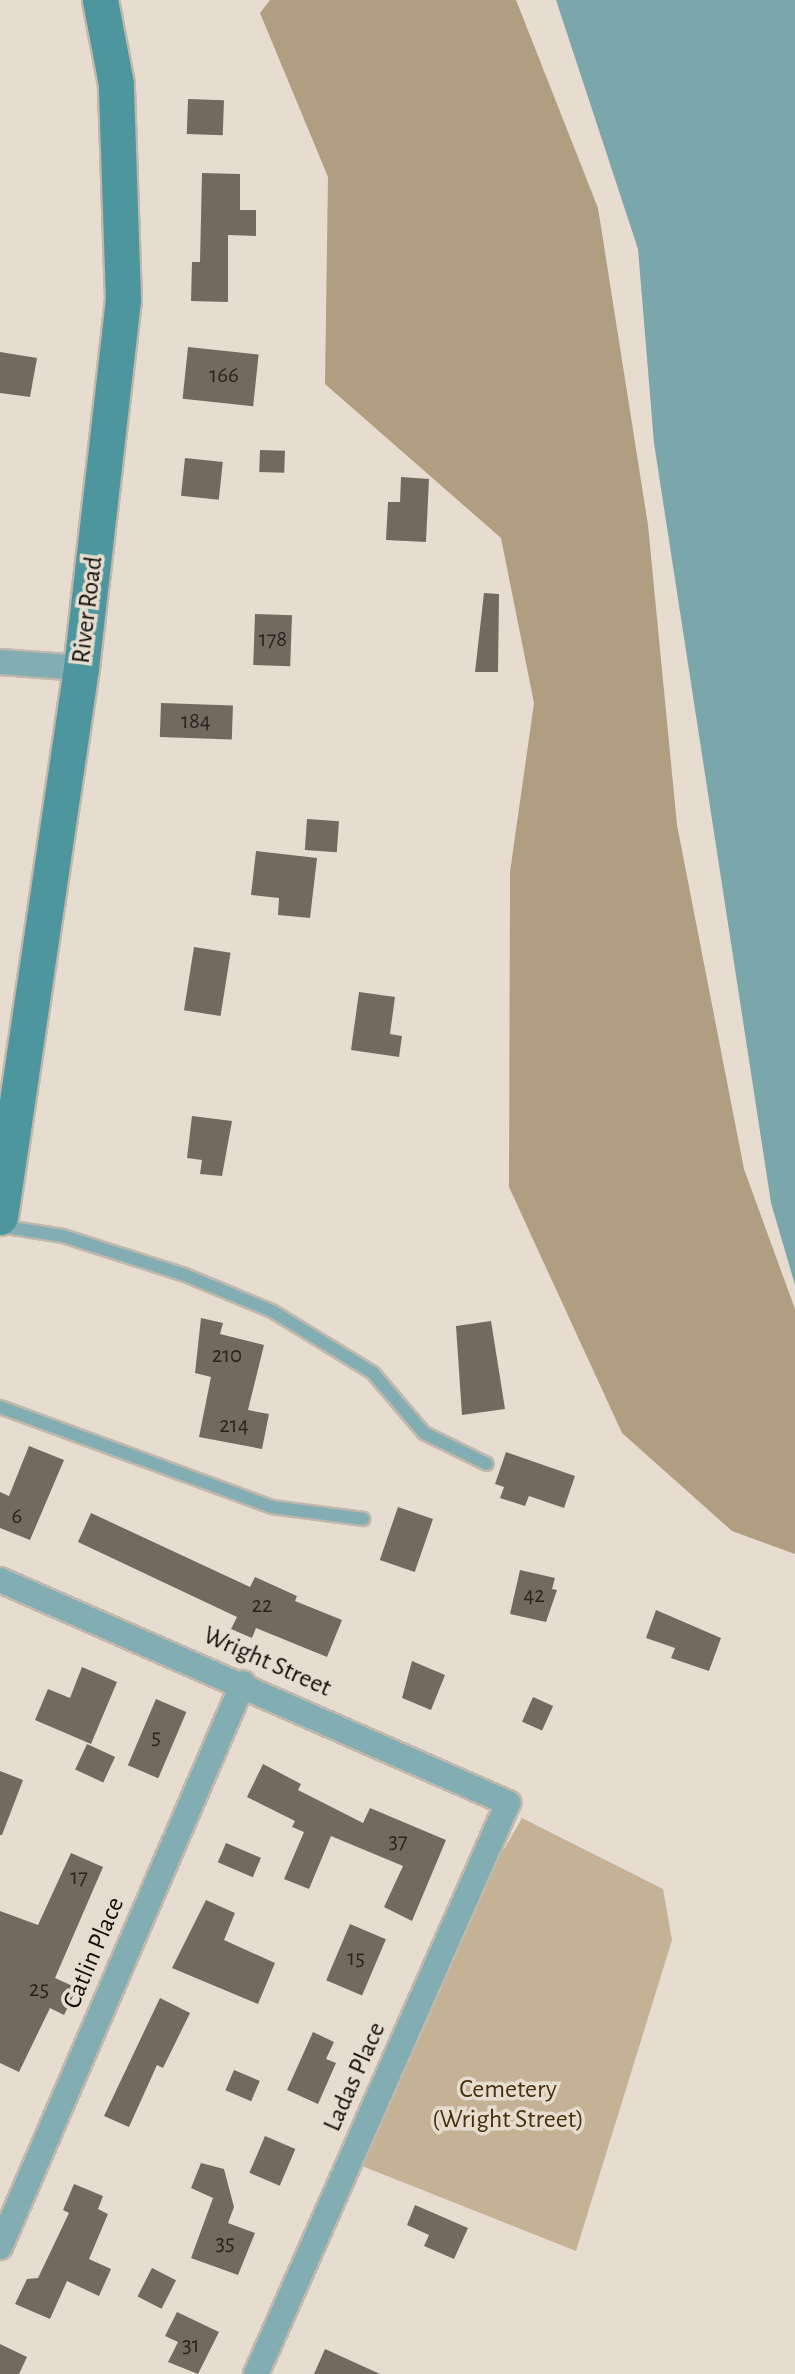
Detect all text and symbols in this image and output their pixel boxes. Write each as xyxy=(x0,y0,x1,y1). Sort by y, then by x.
house number: 166 xyxy=(209,362,239,390)
street label: River Road xyxy=(66,555,110,665)
house number: 178 xyxy=(259,626,287,654)
house number: 184 xyxy=(181,708,211,736)
house number: 210 xyxy=(212,1342,242,1370)
house number: 214 xyxy=(219,1412,249,1440)
house number: 6 xyxy=(12,1503,22,1531)
house number: 42 xyxy=(523,1582,545,1610)
house number: 22 xyxy=(252,1592,272,1620)
street label: Wright Street xyxy=(198,1620,336,1704)
house number: 5 xyxy=(151,1724,161,1752)
house number: 37 xyxy=(388,1828,408,1856)
house number: 17 xyxy=(70,1864,88,1892)
street label: Catlin Place xyxy=(57,1893,131,2013)
house number: 15 xyxy=(347,1945,365,1973)
house number: 25 xyxy=(29,1976,49,2004)
street label: Ladas Place xyxy=(317,2018,393,2136)
park label: Cemetery (Wright Street) xyxy=(432,2074,584,2136)
house number: 35 xyxy=(215,2230,235,2258)
house number: 31 xyxy=(182,2332,200,2360)

